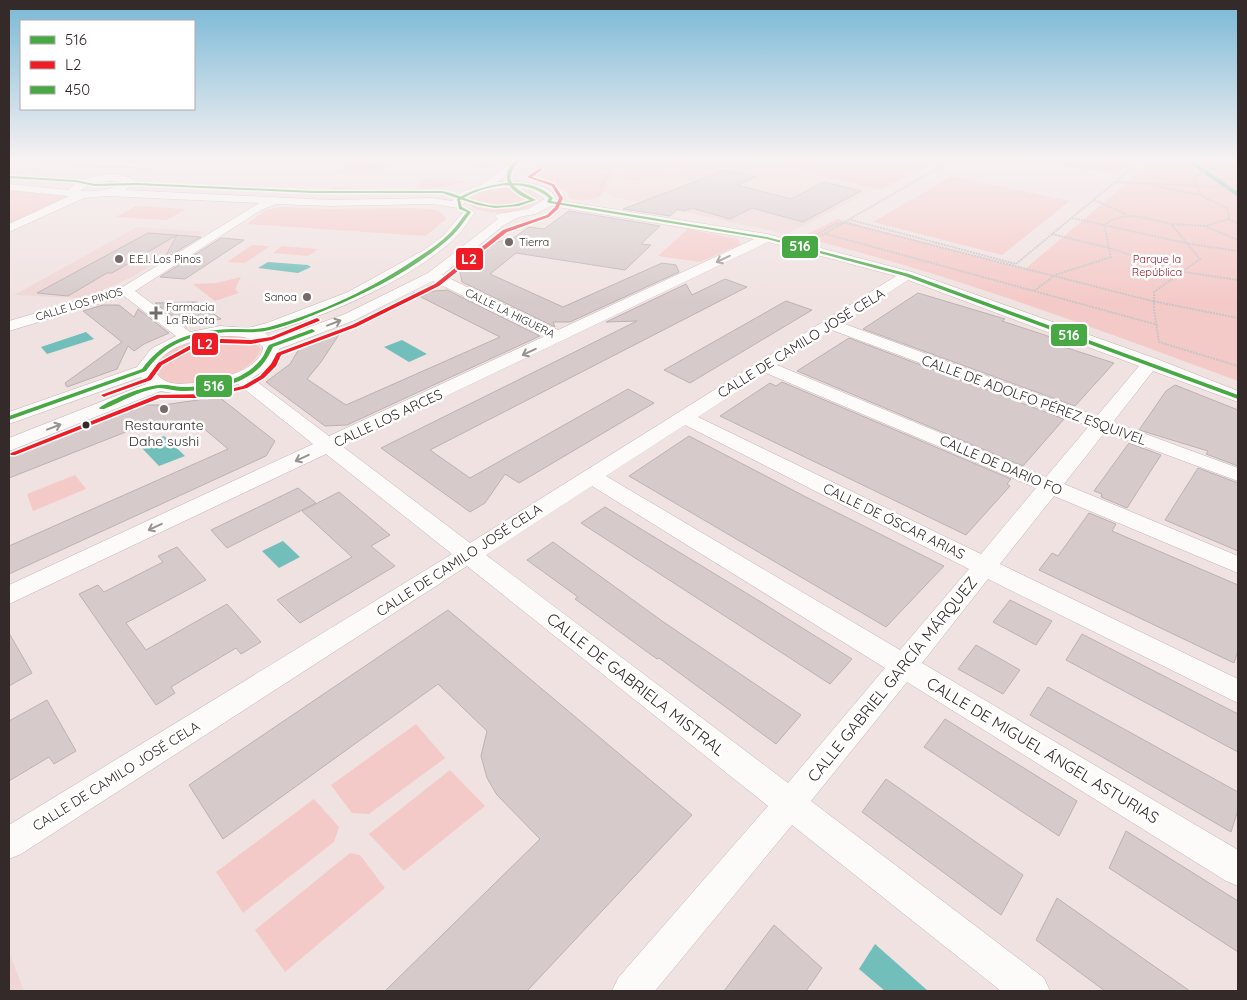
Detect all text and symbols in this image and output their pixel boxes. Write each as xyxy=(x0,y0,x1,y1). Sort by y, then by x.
legend xyxy=(20,20,195,110)
text: 516 xyxy=(65,30,87,49)
text: L2 xyxy=(65,55,81,74)
text: 450 xyxy=(65,80,90,99)
place label: Tierra xyxy=(519,235,549,249)
line badge: 516 xyxy=(781,235,819,259)
marker: Tierra xyxy=(503,236,515,248)
text: 516 xyxy=(789,237,811,255)
line badge: L2 xyxy=(455,247,484,271)
text: L2 xyxy=(461,250,477,268)
place label: E.E.I. Los Pinos xyxy=(129,252,201,266)
park label: Parque la República xyxy=(1132,252,1182,279)
marker: E.E.I. Los Pinos xyxy=(113,253,125,265)
one-way arrow xyxy=(716,255,731,265)
street label: CALLE LOS PINOS xyxy=(34,284,124,324)
street label: CALLE DE CAMILO JOSÉ CELA xyxy=(714,284,888,402)
street label: CALLE LA HIGUERA xyxy=(463,285,557,341)
place label: Sanoa xyxy=(264,290,297,304)
marker: Sanoa xyxy=(301,291,313,303)
place label: Farmacia La Ribota xyxy=(166,300,215,327)
marker: Farmacia La Ribota xyxy=(150,307,162,319)
one-way arrow xyxy=(325,318,341,327)
line badge: 516 xyxy=(1050,323,1088,347)
text: 516 xyxy=(1058,326,1080,344)
line badge: L2 xyxy=(191,332,219,356)
text: L2 xyxy=(197,335,213,353)
one-way arrow xyxy=(522,347,537,357)
street label: CALLE DE ADOLFO PÉREZ ESQUIVEL xyxy=(919,351,1149,449)
line badge: 516 xyxy=(195,374,233,398)
text: 516 xyxy=(203,377,225,395)
street label: CALLE LOS ARCES xyxy=(331,385,445,451)
marker: Restaurante Dahe sushi xyxy=(158,403,170,415)
place label: Restaurante Dahe sushi xyxy=(124,416,204,450)
unlabelled marker xyxy=(81,420,91,430)
one-way arrow xyxy=(46,422,61,431)
street label: CALLE DE DARIO FO xyxy=(937,431,1065,499)
one-way arrow xyxy=(295,454,310,463)
street label: CALLE DE ÓSCAR ARIAS xyxy=(820,479,968,563)
street label: CALLE DE CAMILO JOSÉ CELA xyxy=(373,500,545,620)
one-way arrow xyxy=(148,522,163,532)
street label: CALLE GABRIEL GARCÍA MÁRQUEZ xyxy=(803,572,981,786)
street label: CALLE DE GABRIELA MISTRAL xyxy=(543,608,729,760)
street label: CALLE DE MIGUEL ÁNGEL ASTURIAS xyxy=(923,673,1163,827)
street label: CALLE DE CAMILO JOSÉ CELA xyxy=(29,717,203,835)

